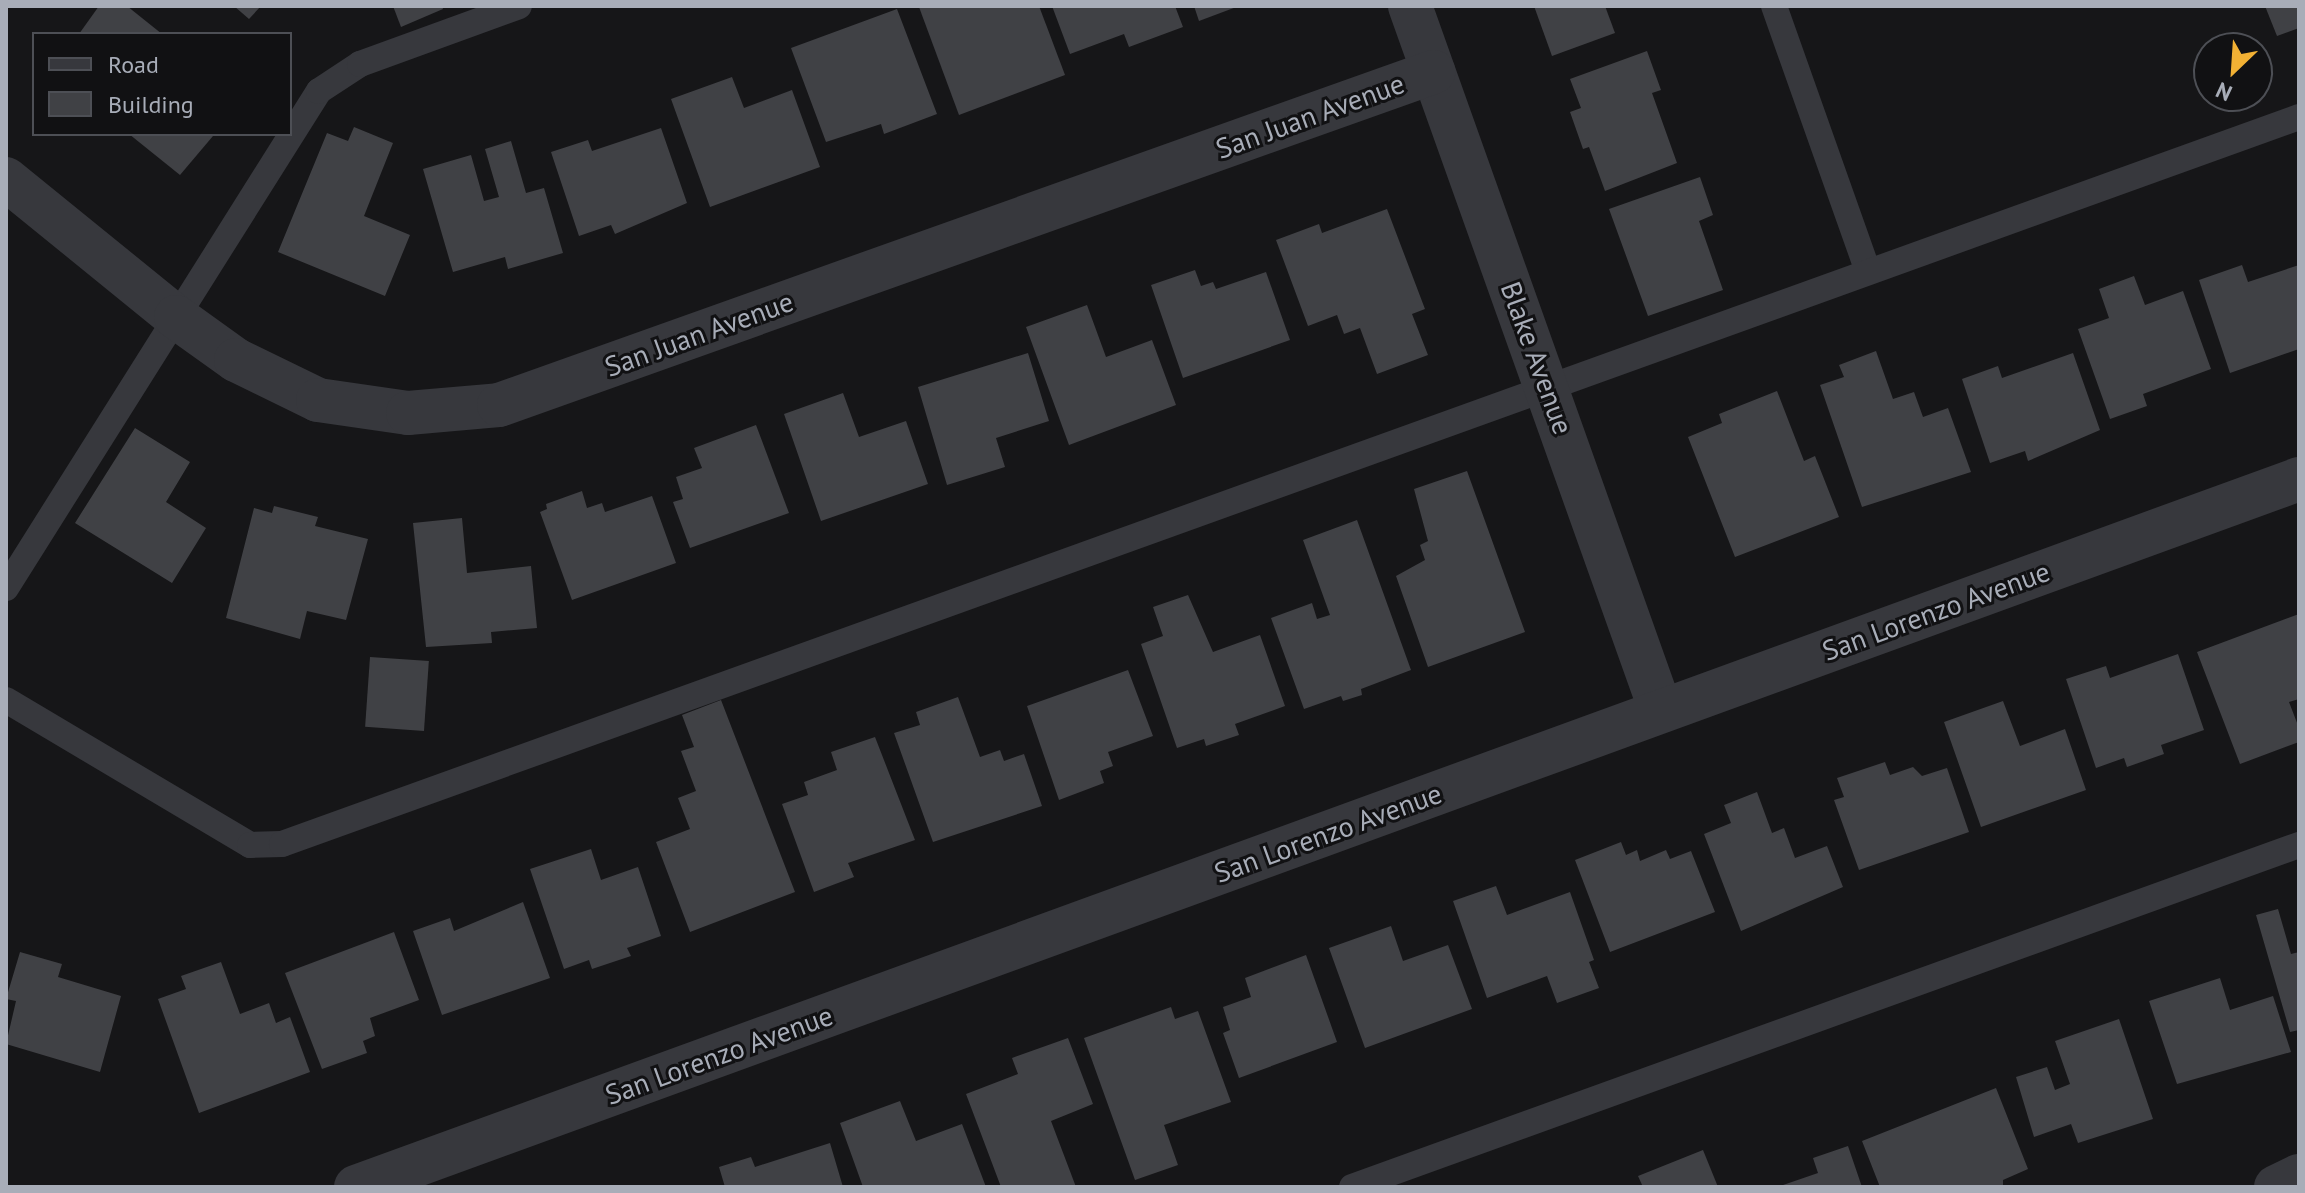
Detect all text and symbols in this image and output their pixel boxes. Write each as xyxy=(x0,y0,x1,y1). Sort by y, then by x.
legend xyxy=(32,32,292,136)
north arrow xyxy=(2193,32,2273,112)
text: Road xyxy=(108,49,159,80)
street label: San Juan Avenue xyxy=(1211,66,1409,166)
text: N xyxy=(2211,76,2236,108)
text: Building xyxy=(108,89,194,120)
street label: Blake Avenue xyxy=(1494,277,1580,439)
street label: San Juan Avenue xyxy=(600,284,798,384)
street label: San Lorenzo Avenue xyxy=(1817,554,2055,668)
street label: San Lorenzo Avenue xyxy=(1209,776,1447,890)
street label: San Lorenzo Avenue xyxy=(600,998,838,1112)

